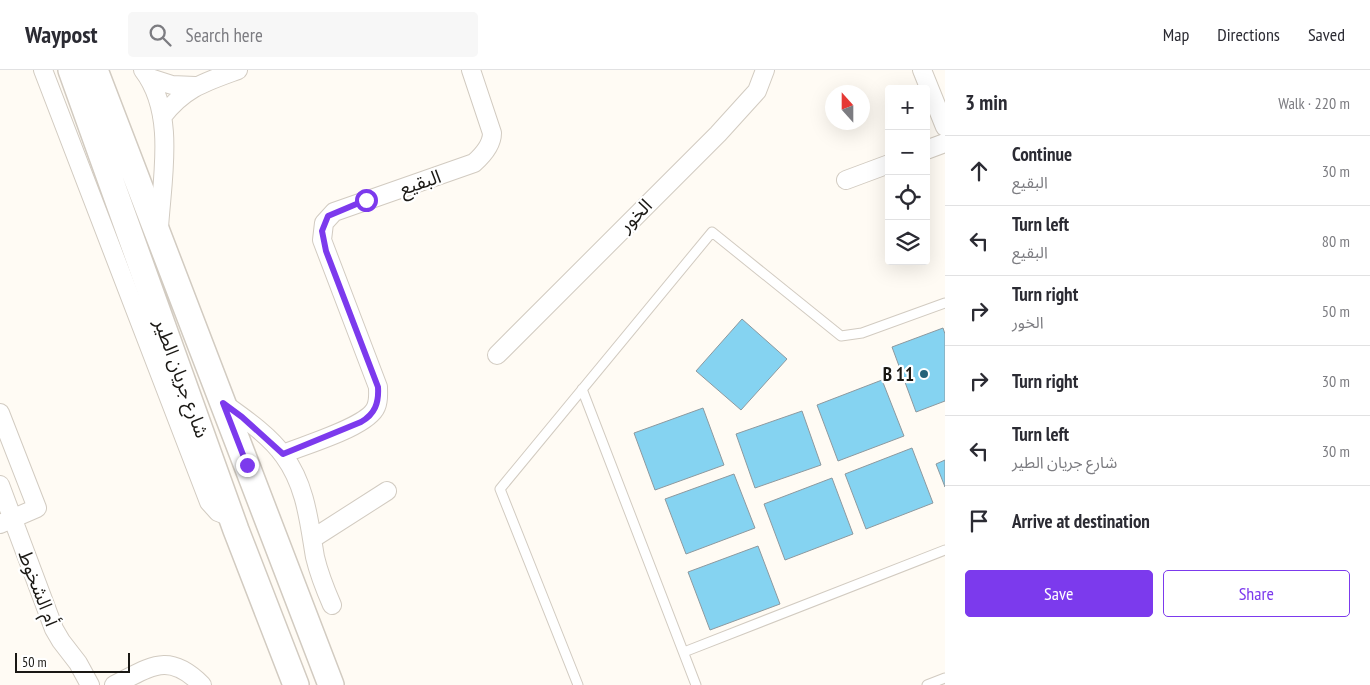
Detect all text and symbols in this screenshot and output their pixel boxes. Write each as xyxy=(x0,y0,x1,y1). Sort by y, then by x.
search box xyxy=(128,12,478,57)
text: Waypost xyxy=(25,19,98,50)
icon: search xyxy=(146,21,174,49)
text: Search here xyxy=(186,23,263,47)
text: Map xyxy=(1163,23,1189,46)
text: Directions xyxy=(1217,23,1280,46)
text: Saved xyxy=(1308,23,1345,46)
north arrow xyxy=(825,85,870,130)
map controls xyxy=(885,85,930,265)
button: + xyxy=(885,85,930,130)
text: 3 min xyxy=(965,89,1007,116)
text: Walk · 220 m xyxy=(1278,93,1350,113)
button: − xyxy=(885,130,930,175)
text: Continue xyxy=(1012,142,1072,166)
icon: ahead xyxy=(965,157,993,185)
text: 30 m xyxy=(1322,161,1350,181)
street label: البقيع xyxy=(396,164,445,203)
text: البقيع xyxy=(1012,172,1048,192)
button: locate xyxy=(885,175,930,220)
route start xyxy=(355,189,378,212)
street label: الخور xyxy=(613,193,657,237)
text: Turn left xyxy=(1012,212,1069,236)
button: layers xyxy=(885,220,930,265)
icon: left xyxy=(965,227,993,255)
text: 80 m xyxy=(1322,231,1350,251)
text: البقيع xyxy=(1012,242,1048,262)
text: Turn right xyxy=(1012,282,1078,306)
icon: right xyxy=(965,297,993,325)
text: 50 m xyxy=(1322,301,1350,321)
text: الخور xyxy=(1012,312,1044,332)
street label: شارع جريان الطير xyxy=(147,314,215,442)
place label: B 11 xyxy=(883,362,914,386)
icon: right xyxy=(965,367,993,395)
marker: B 11 xyxy=(918,368,930,380)
text: Turn right xyxy=(1012,369,1078,393)
text: 30 m xyxy=(1322,371,1350,391)
text: Turn left xyxy=(1012,422,1069,446)
icon: left xyxy=(965,437,993,465)
text: 30 m xyxy=(1322,441,1350,461)
text: شارع جريان الطير xyxy=(1012,452,1117,472)
route end xyxy=(236,454,259,477)
icon: arrive xyxy=(965,507,993,535)
text: Arrive at destination xyxy=(1012,509,1150,533)
street label: أم الشخوط xyxy=(11,547,65,631)
button: Save xyxy=(965,570,1153,617)
button: Share xyxy=(1163,570,1350,617)
scale bar xyxy=(15,650,130,673)
text: 50 m xyxy=(22,653,47,671)

